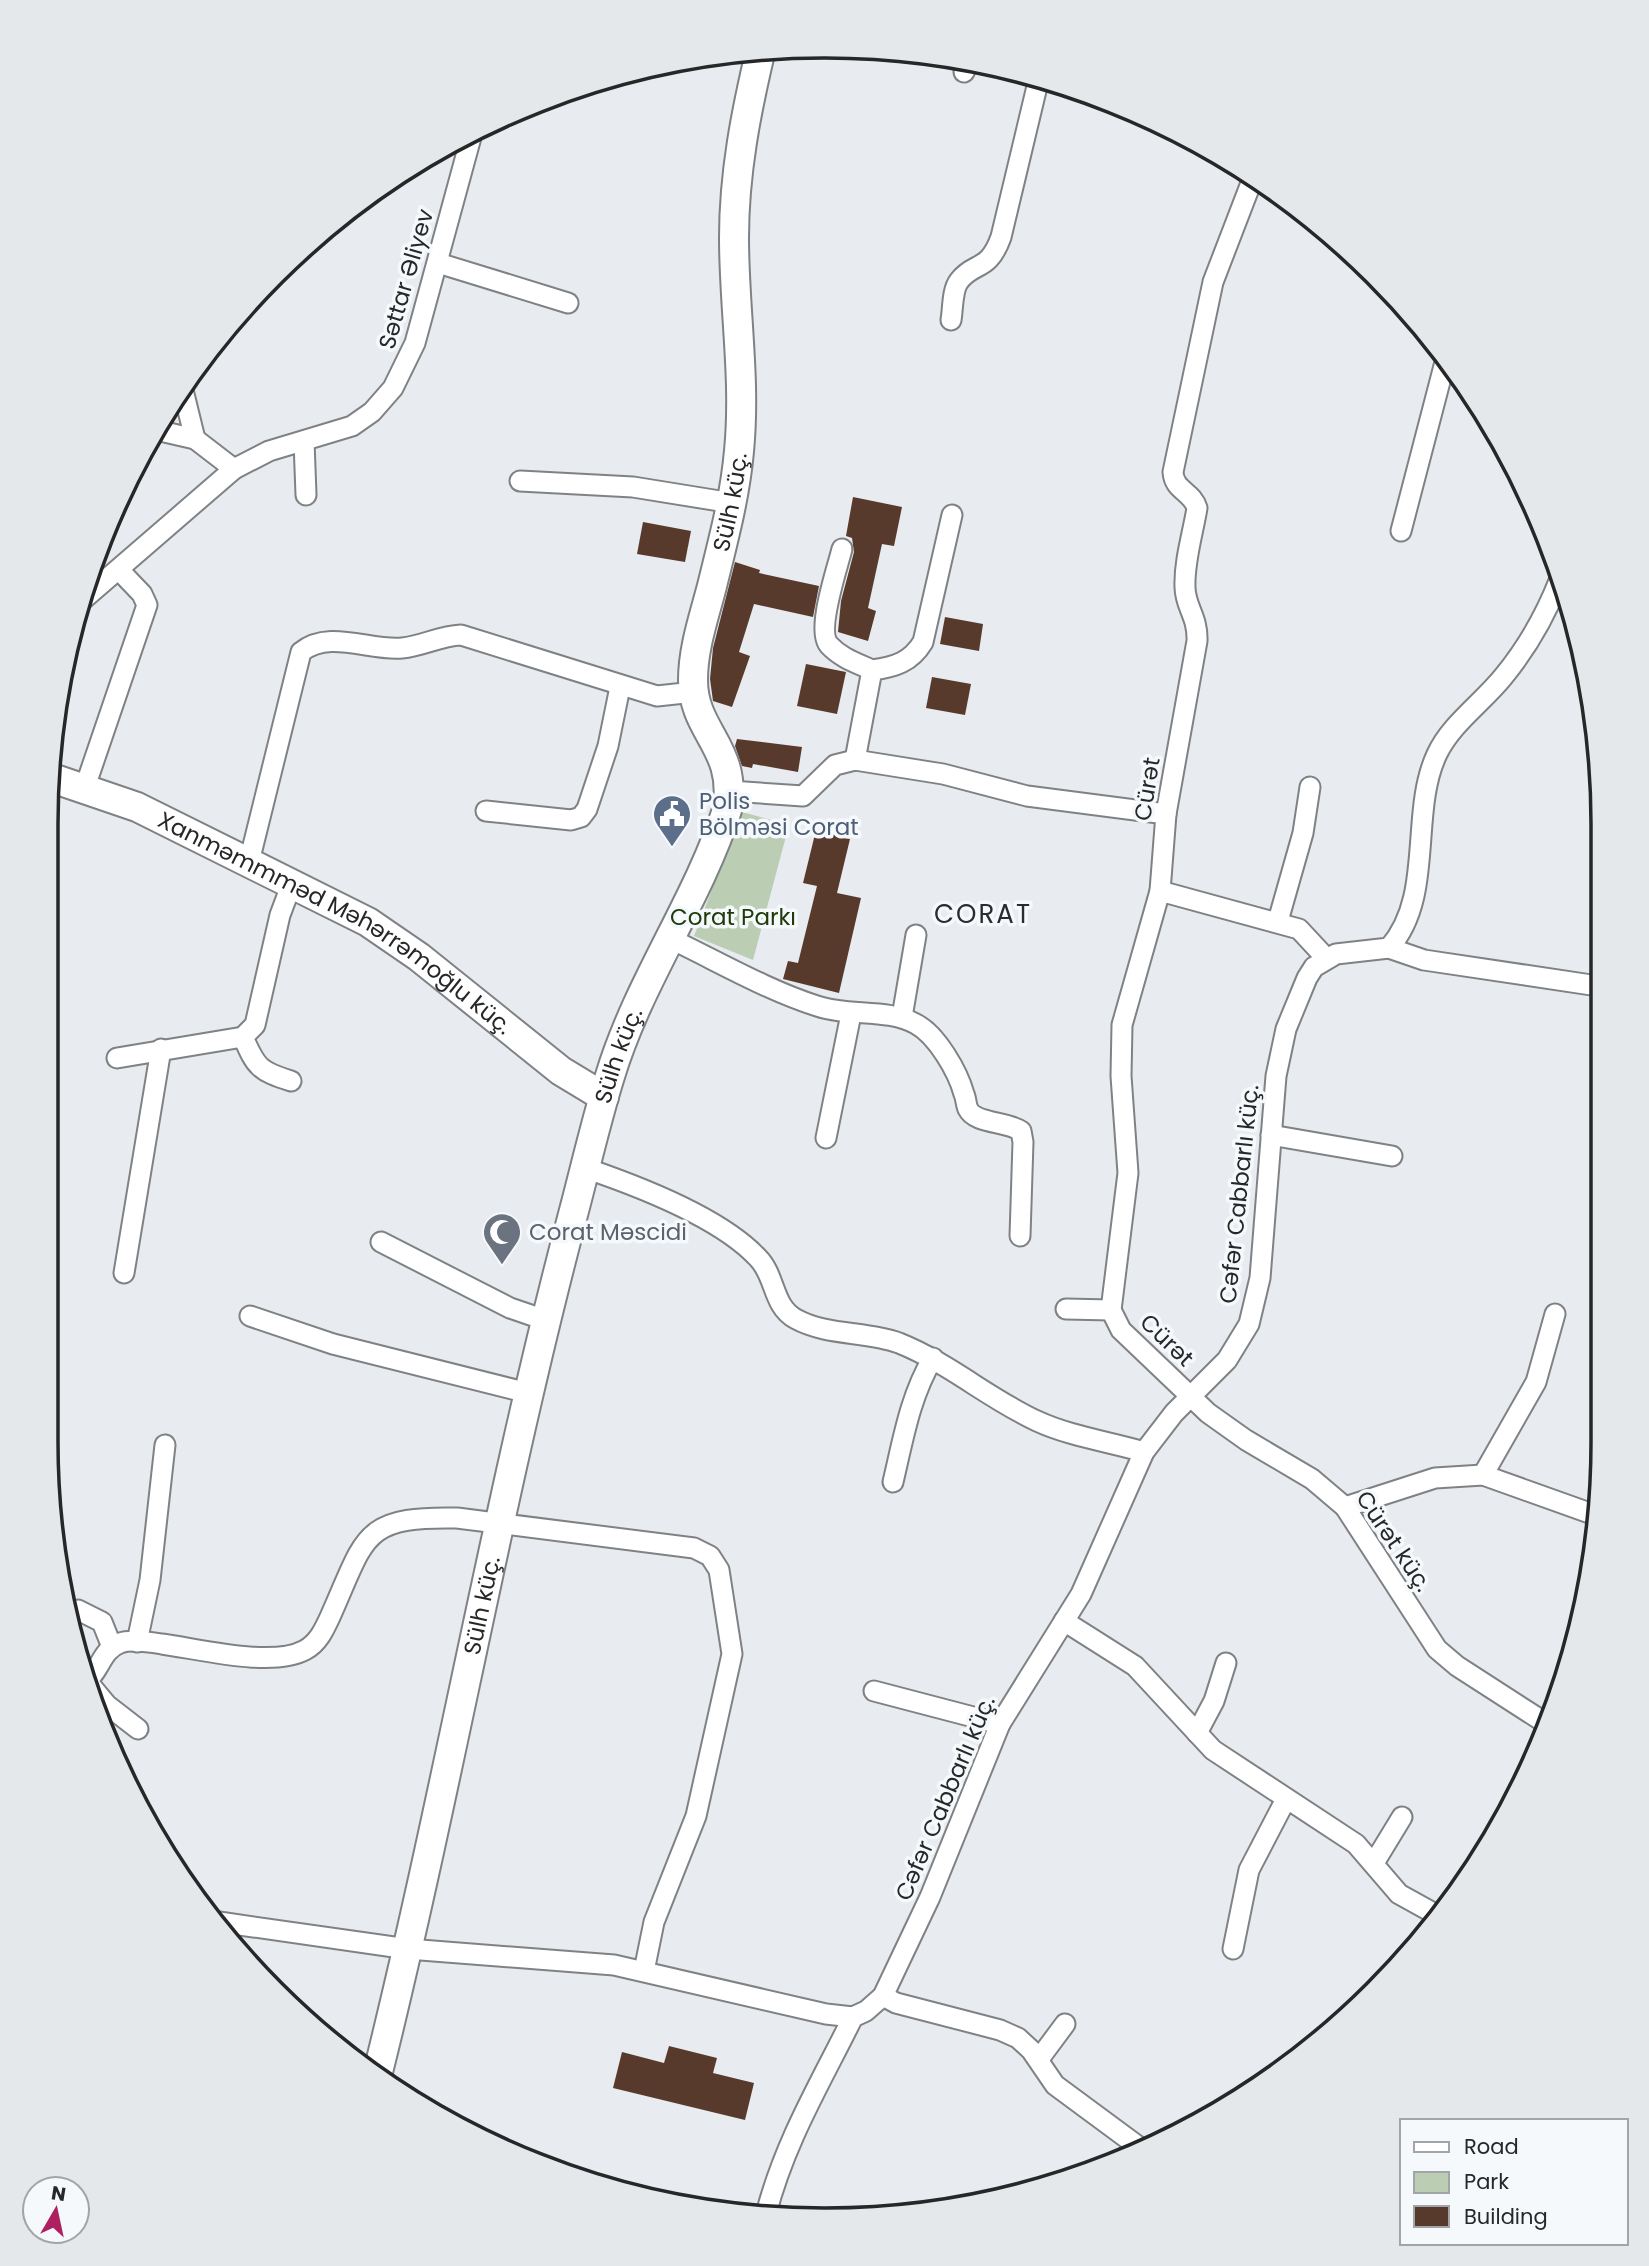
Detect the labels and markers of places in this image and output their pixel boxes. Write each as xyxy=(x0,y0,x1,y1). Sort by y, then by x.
place label: Polis Bölmәsi Corat xyxy=(699,785,859,843)
public building icon: Polis Bölmәsi Corat xyxy=(651,793,693,848)
mosque icon: Corat Məscidi xyxy=(481,1211,523,1266)
place label: Corat Məscidi xyxy=(529,1216,687,1248)

